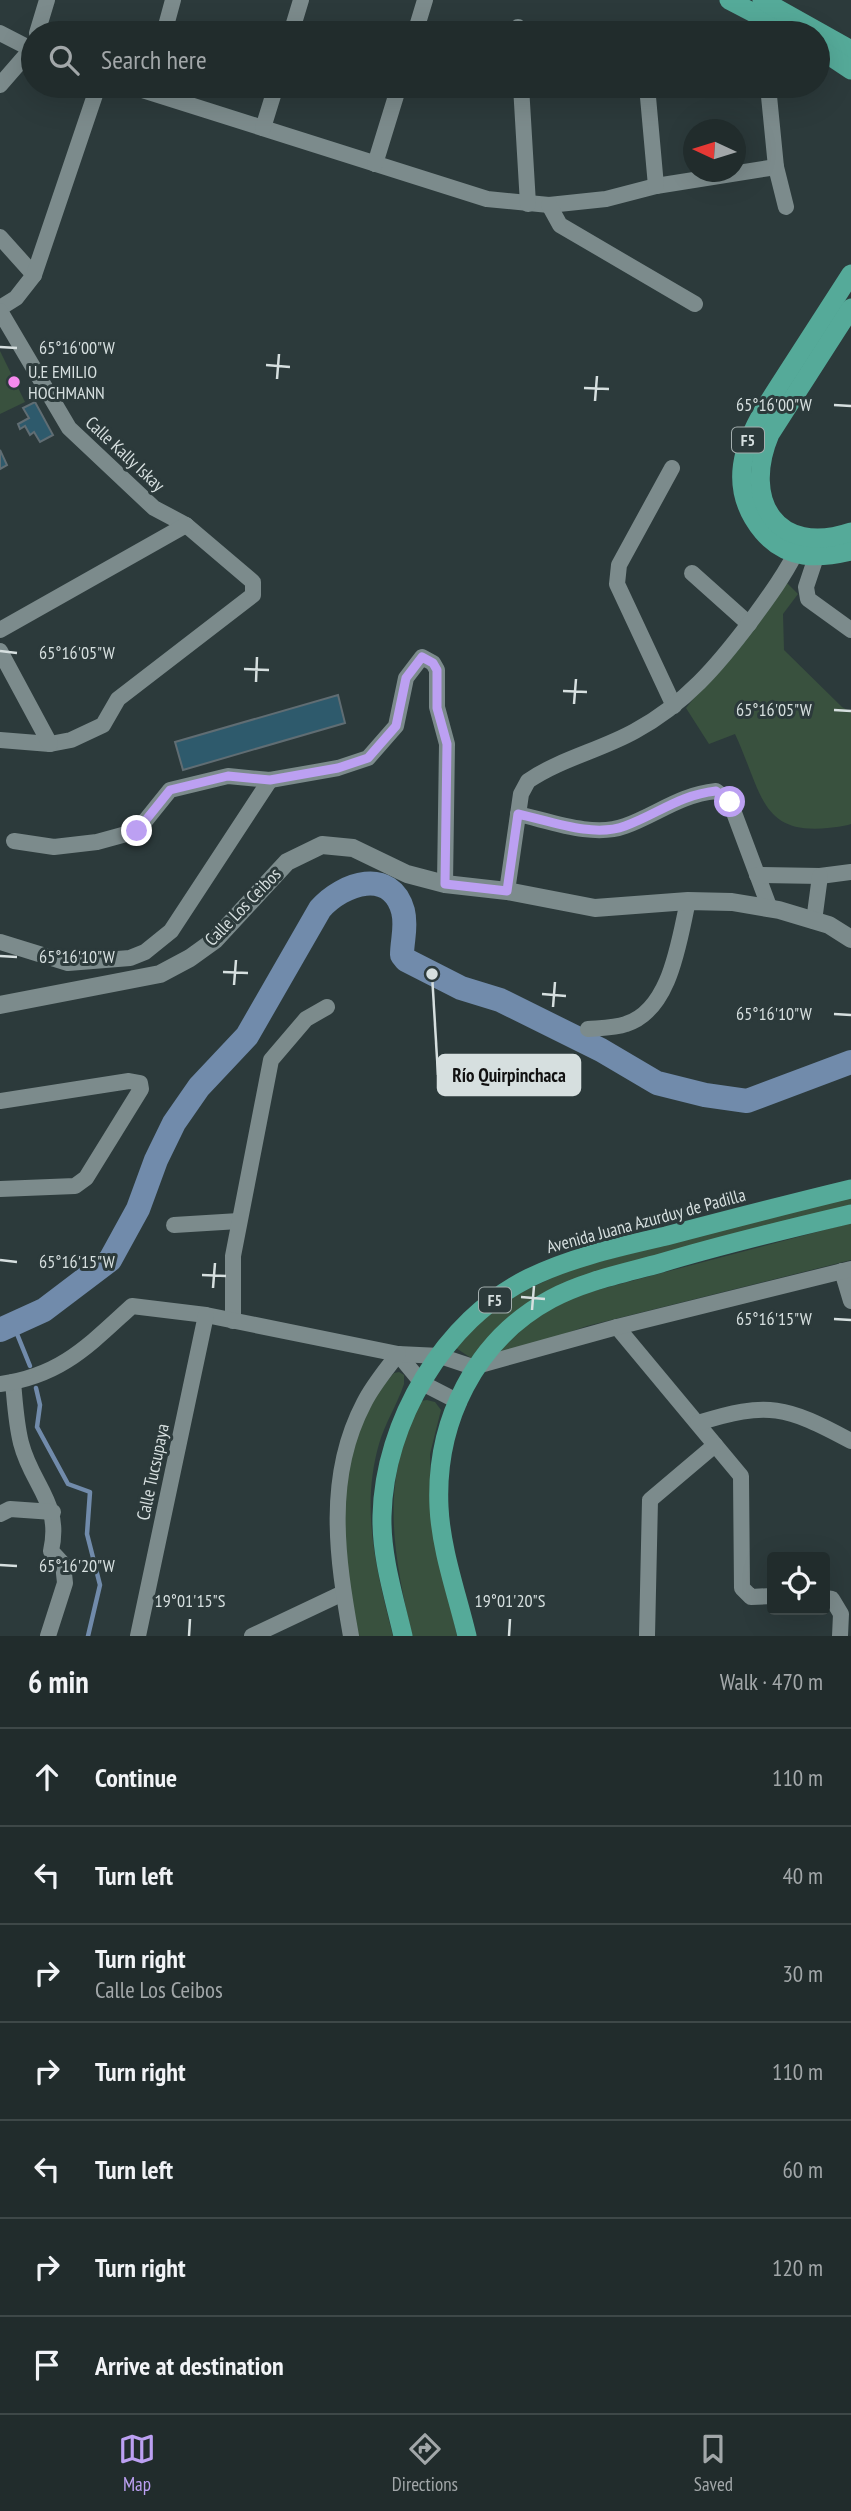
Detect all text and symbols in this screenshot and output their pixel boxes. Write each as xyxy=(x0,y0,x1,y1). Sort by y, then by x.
search box xyxy=(21,21,830,98)
icon: search xyxy=(45,41,83,79)
text: Search here xyxy=(101,43,207,76)
north arrow xyxy=(683,119,746,182)
text: 65°16'00"W xyxy=(39,336,115,359)
place label: U.E EMILIO HOCHMANN xyxy=(28,360,105,404)
marker: U.E EMILIO HOCHMANN xyxy=(6,374,22,390)
text: 65°16'00"W xyxy=(736,393,812,416)
street label: Calle Kally Iskay xyxy=(81,411,170,496)
road number: F5 xyxy=(732,428,764,452)
text: 65°16'05"W xyxy=(39,641,115,664)
text: 65°16'05"W xyxy=(736,698,812,721)
route start xyxy=(714,786,745,817)
route end xyxy=(121,815,152,846)
street label: Calle Los Ceibos xyxy=(200,863,286,951)
text: 65°16'10"W xyxy=(39,945,115,968)
text: 65°16'10"W xyxy=(736,1002,812,1025)
callout: Río Quirpinchaca xyxy=(438,1055,580,1095)
text: Río Quirpinchaca xyxy=(452,1063,566,1087)
street label: Avenida Juana Azurduy de Padilla xyxy=(544,1183,748,1258)
text: 65°16'15"W xyxy=(39,1250,115,1273)
road number: F5 xyxy=(479,1288,511,1312)
text: 65°16'15"W xyxy=(736,1307,812,1330)
street label: Calle Tucsupaya xyxy=(131,1422,174,1522)
map controls xyxy=(767,1552,830,1615)
button: locate xyxy=(767,1552,830,1615)
text: 65°16'20"W xyxy=(39,1554,115,1577)
text: 19°01'15"S xyxy=(155,1589,226,1612)
text: 19°01'20"S xyxy=(475,1589,546,1612)
text: 6 min xyxy=(28,1662,89,1701)
text: Walk · 470 m xyxy=(720,1667,823,1696)
icon: ahead xyxy=(28,1758,66,1796)
text: Continue xyxy=(95,1761,177,1794)
text: 110 m xyxy=(772,1763,823,1792)
icon: left xyxy=(28,1856,66,1894)
text: Turn left xyxy=(95,1859,173,1892)
text: 40 m xyxy=(782,1861,823,1890)
text: Turn right xyxy=(95,1942,186,1975)
icon: right xyxy=(28,1954,66,1992)
text: 30 m xyxy=(782,1959,823,1988)
text: Calle Los Ceibos xyxy=(95,1975,223,2004)
icon: right xyxy=(28,2052,66,2090)
text: Turn right xyxy=(95,2055,186,2088)
text: 110 m xyxy=(772,2057,823,2086)
icon: left xyxy=(28,2150,66,2188)
text: Turn left xyxy=(95,2153,173,2186)
text: 60 m xyxy=(782,2155,823,2184)
icon: right xyxy=(28,2248,66,2286)
text: Turn right xyxy=(95,2251,186,2284)
text: 120 m xyxy=(772,2253,823,2282)
icon: arrive xyxy=(28,2346,66,2384)
text: Arrive at destination xyxy=(95,2349,284,2382)
tab: Map xyxy=(118,2430,156,2496)
tab: Directions xyxy=(392,2430,458,2496)
tab: Saved xyxy=(694,2430,733,2496)

